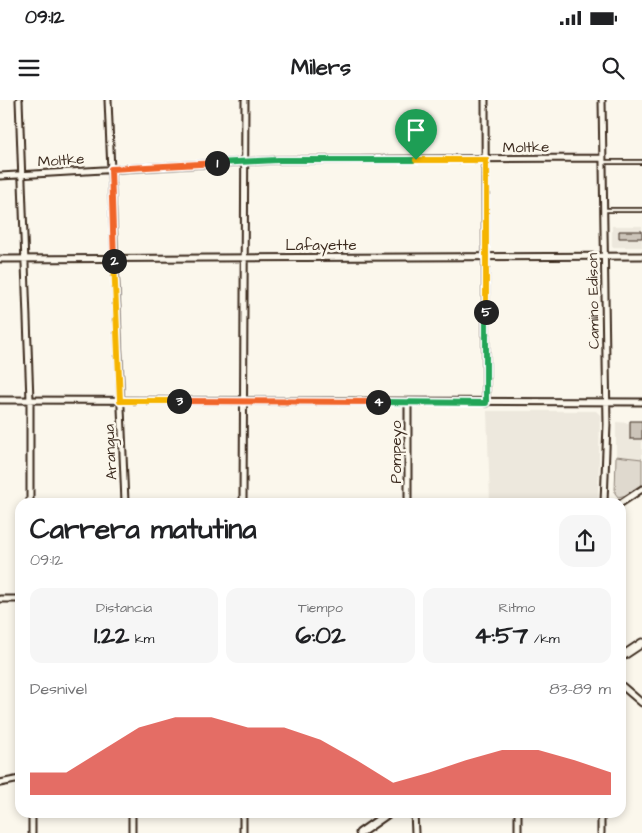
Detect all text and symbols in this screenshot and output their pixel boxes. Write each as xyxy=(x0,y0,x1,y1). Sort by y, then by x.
text: 09:12 xyxy=(25,4,64,31)
text: Milers xyxy=(291,52,351,83)
icon: menu xyxy=(15,54,43,82)
icon: search xyxy=(599,54,627,82)
pin xyxy=(395,109,437,160)
icon: arrive xyxy=(402,116,430,144)
street label: Moltke xyxy=(503,137,549,158)
street label: Moltke xyxy=(37,148,85,173)
pin: 1 xyxy=(204,150,230,176)
text: 1 xyxy=(217,153,218,173)
street label: Lafayette xyxy=(285,235,357,257)
pin: 2 xyxy=(102,248,126,274)
text: 2 xyxy=(110,251,119,271)
street label: Camino Edison xyxy=(582,252,605,349)
pin: 5 xyxy=(474,300,498,324)
text: 5 xyxy=(482,302,491,322)
pin: 3 xyxy=(166,388,192,414)
pin: 4 xyxy=(366,390,390,414)
text: 3 xyxy=(176,391,183,411)
text: 4 xyxy=(374,392,383,412)
street label: Pompeyo xyxy=(386,420,408,483)
street label: Arangua xyxy=(99,423,123,480)
text: Carrera matutina xyxy=(30,510,256,549)
button: share xyxy=(559,515,611,567)
text: 09:12 xyxy=(30,549,63,571)
text: Distancia xyxy=(96,598,152,618)
text: Tiempo xyxy=(298,598,343,618)
text: Ritmo xyxy=(499,598,535,618)
text: 1.22 xyxy=(94,618,129,653)
text: 6:02 xyxy=(296,618,345,653)
text: 4:57 xyxy=(474,618,528,653)
text: km xyxy=(129,629,154,649)
text: /km xyxy=(528,629,560,649)
text: Desnivel xyxy=(30,678,87,700)
text: 83–89 m xyxy=(549,678,611,700)

